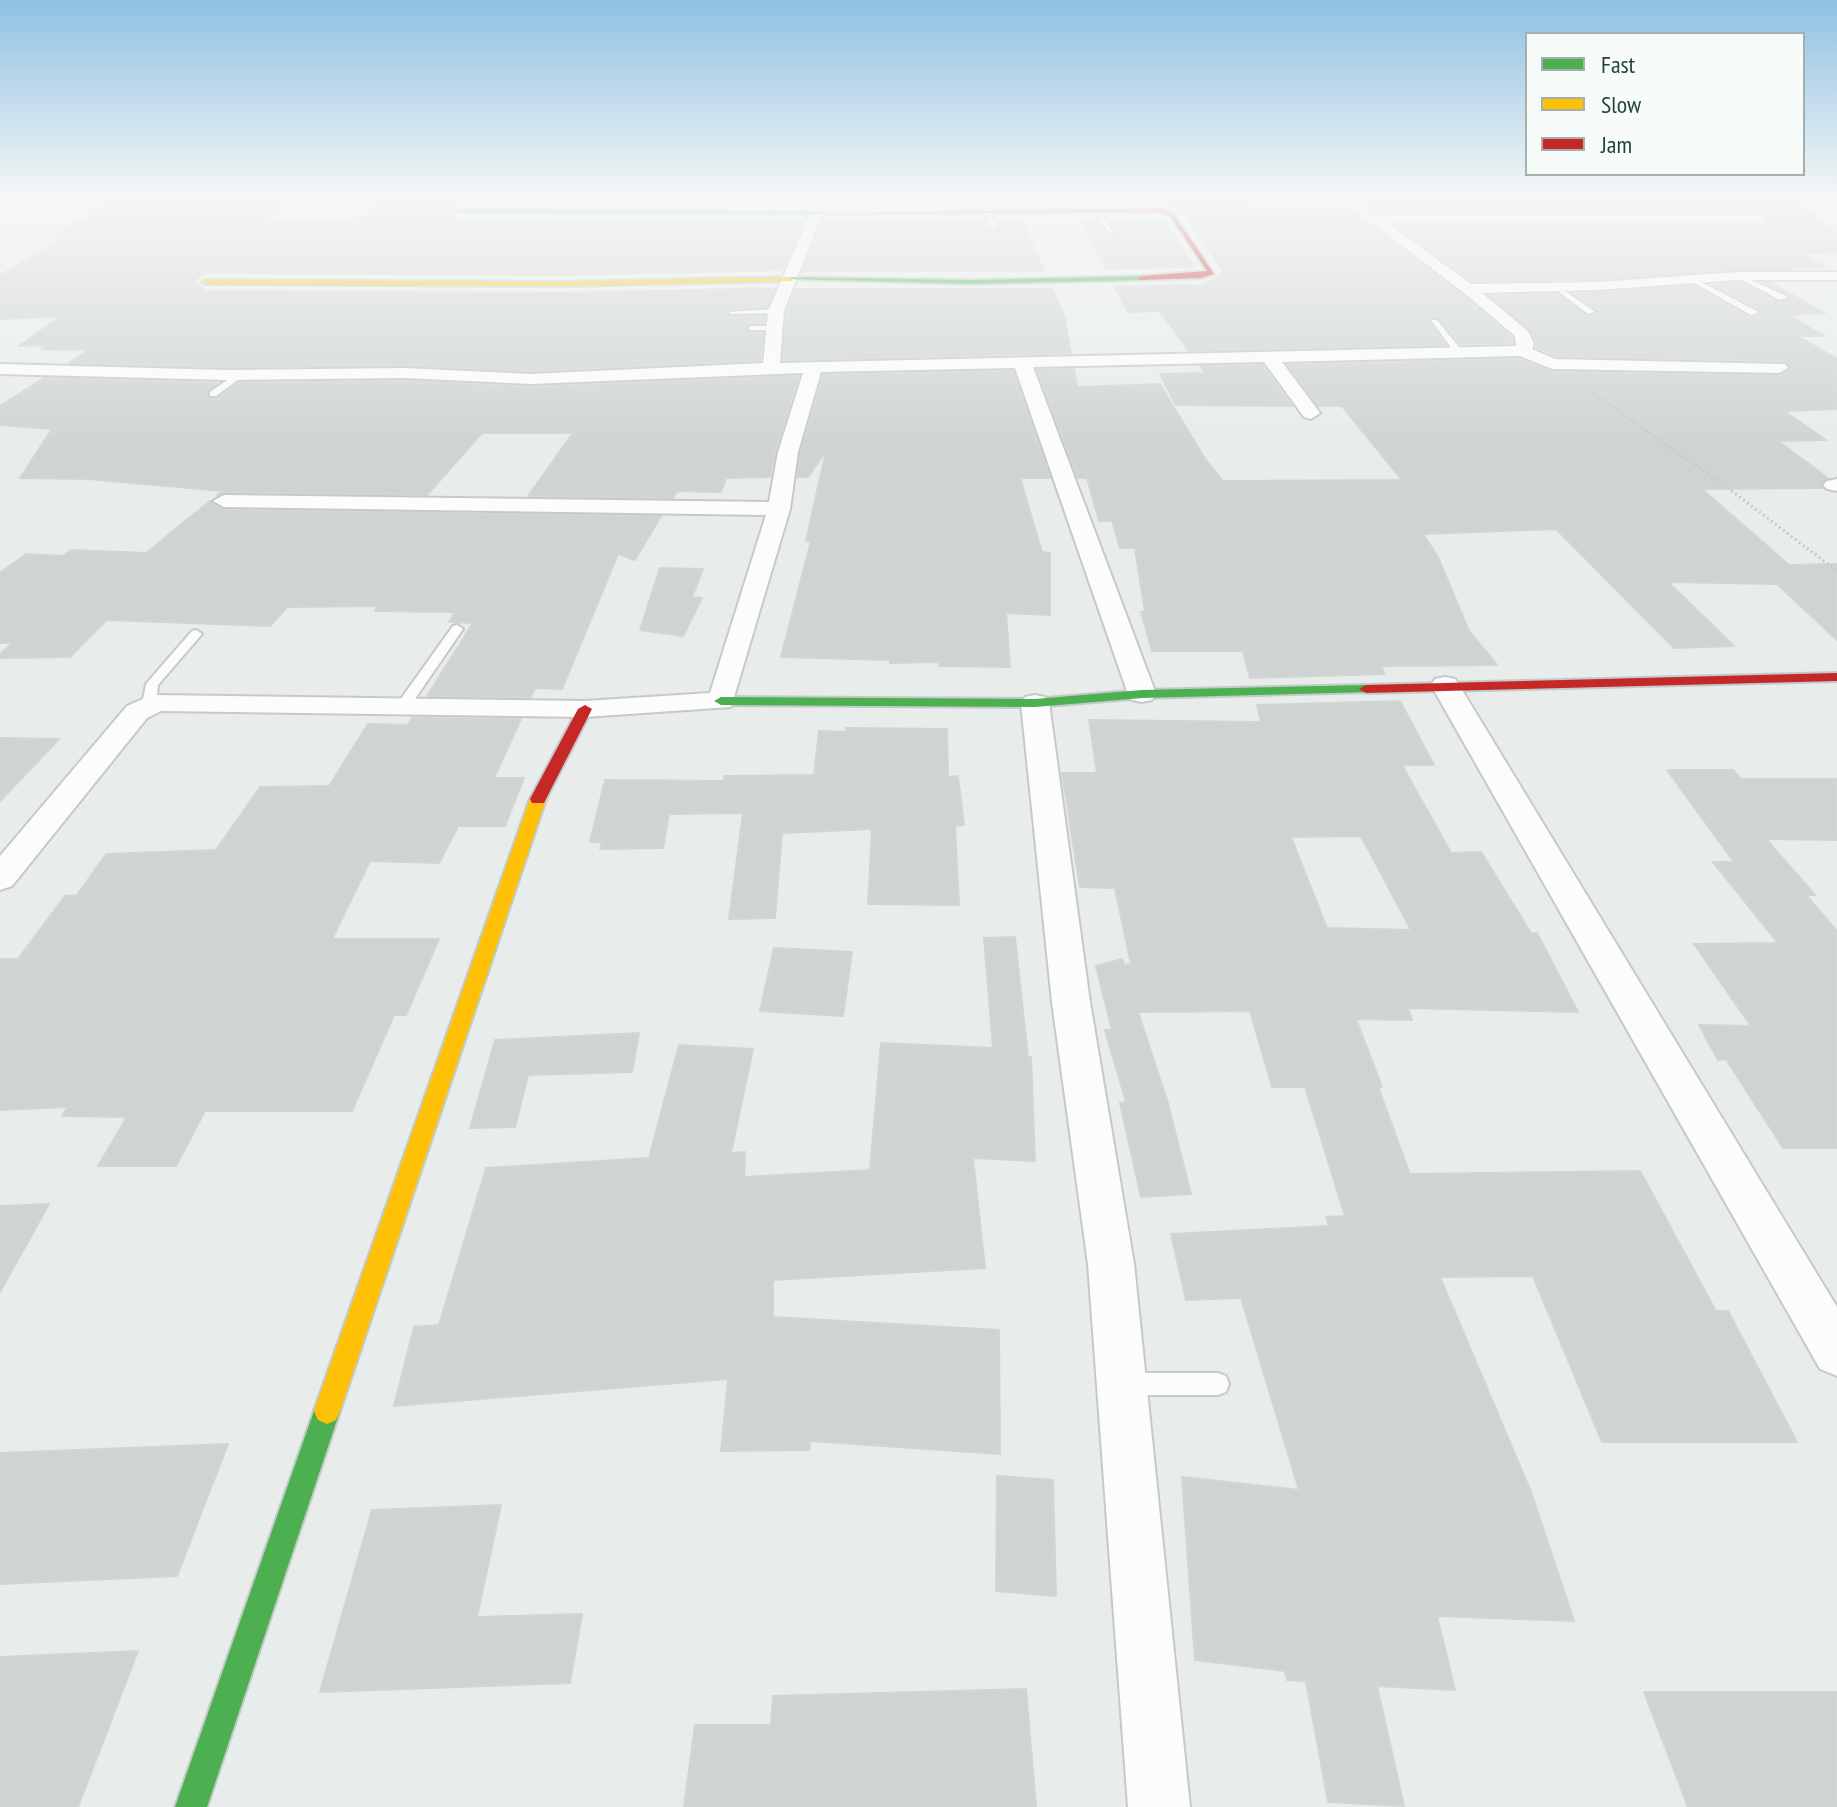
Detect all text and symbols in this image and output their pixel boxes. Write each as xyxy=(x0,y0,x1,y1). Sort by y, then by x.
legend xyxy=(1525,32,1805,176)
text: Fast xyxy=(1601,49,1635,80)
text: Slow xyxy=(1601,89,1641,120)
text: Jam xyxy=(1601,129,1632,160)

